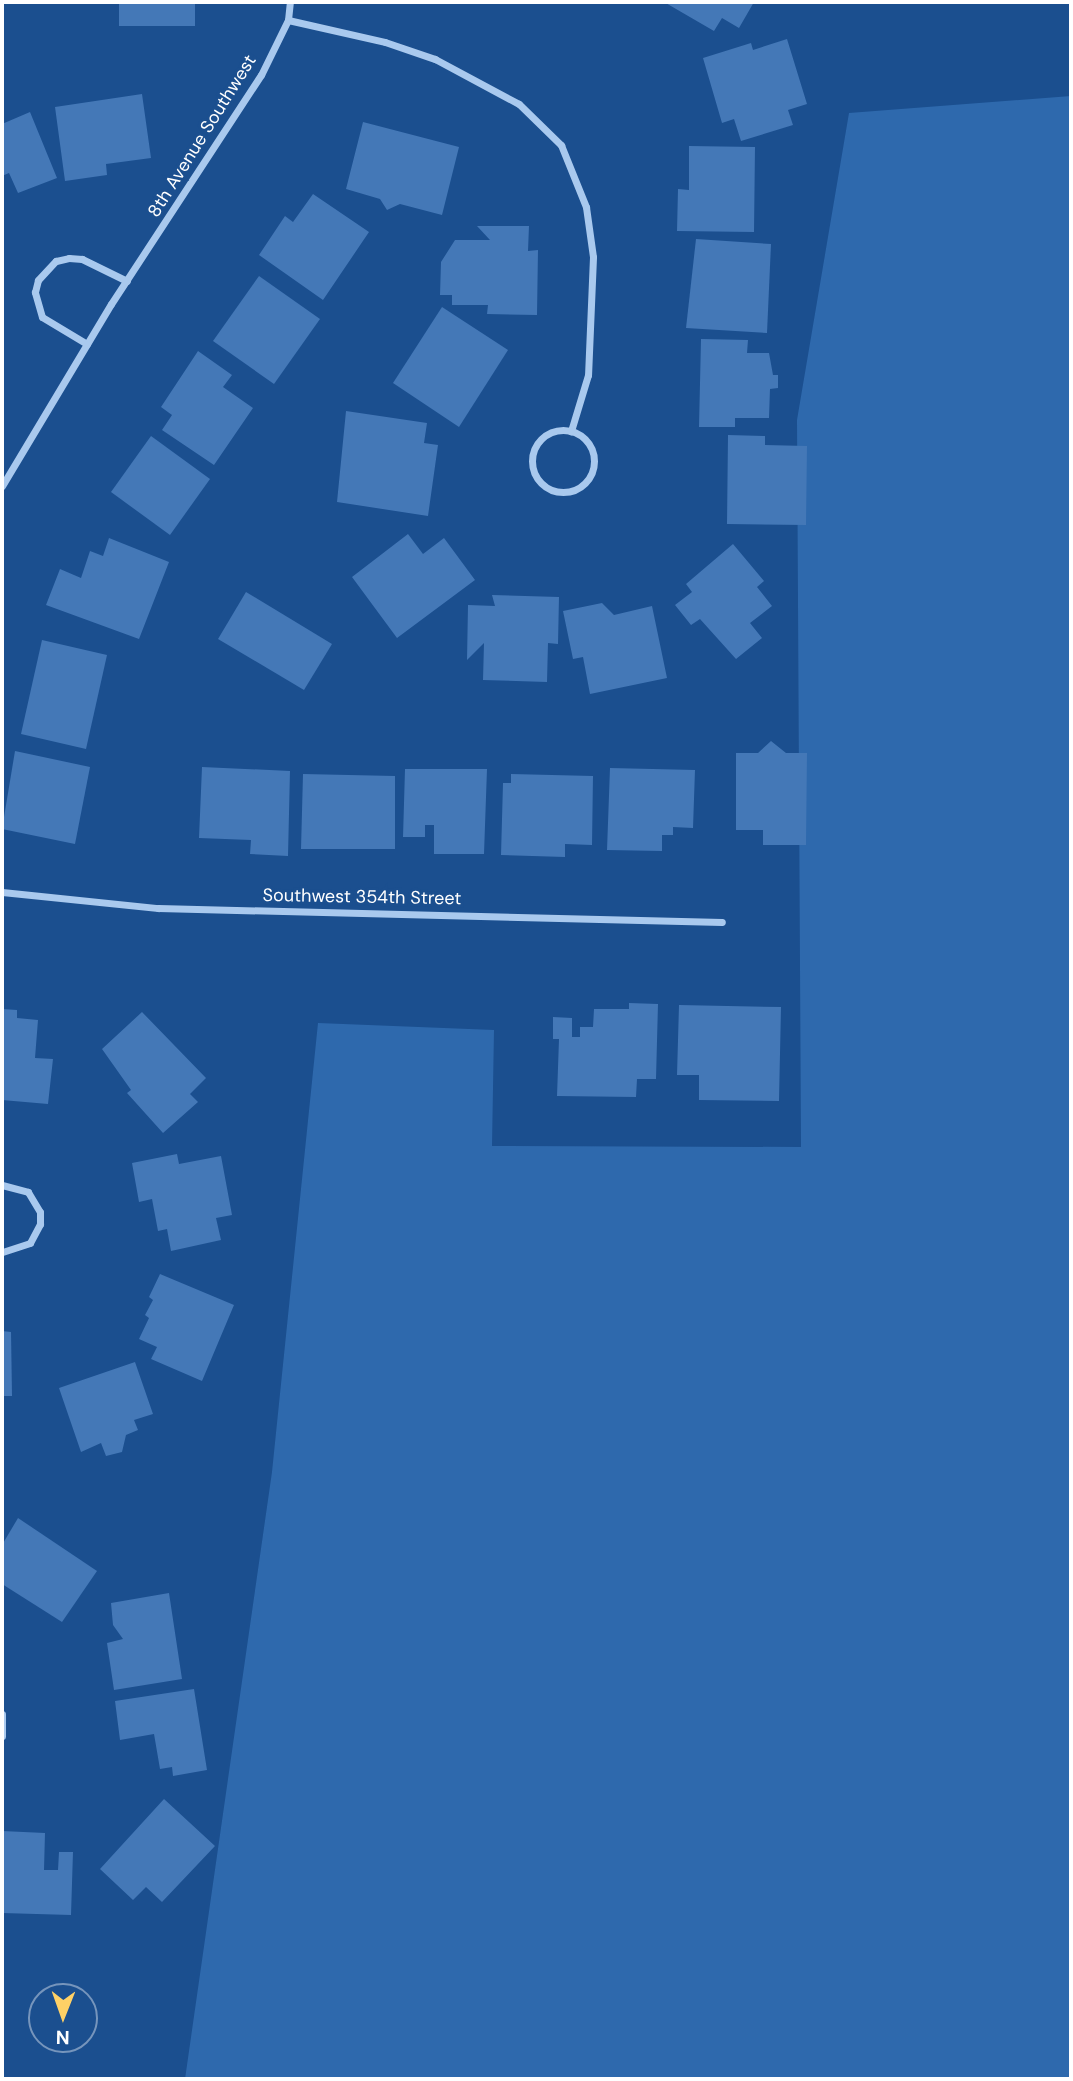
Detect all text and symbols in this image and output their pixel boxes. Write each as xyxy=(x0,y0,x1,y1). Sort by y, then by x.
street label: 8th Avenue Southwest xyxy=(143,51,261,221)
street label: Southwest 354th Street xyxy=(262,884,462,910)
north arrow xyxy=(28,1983,98,2053)
text: N xyxy=(56,2025,70,2050)

